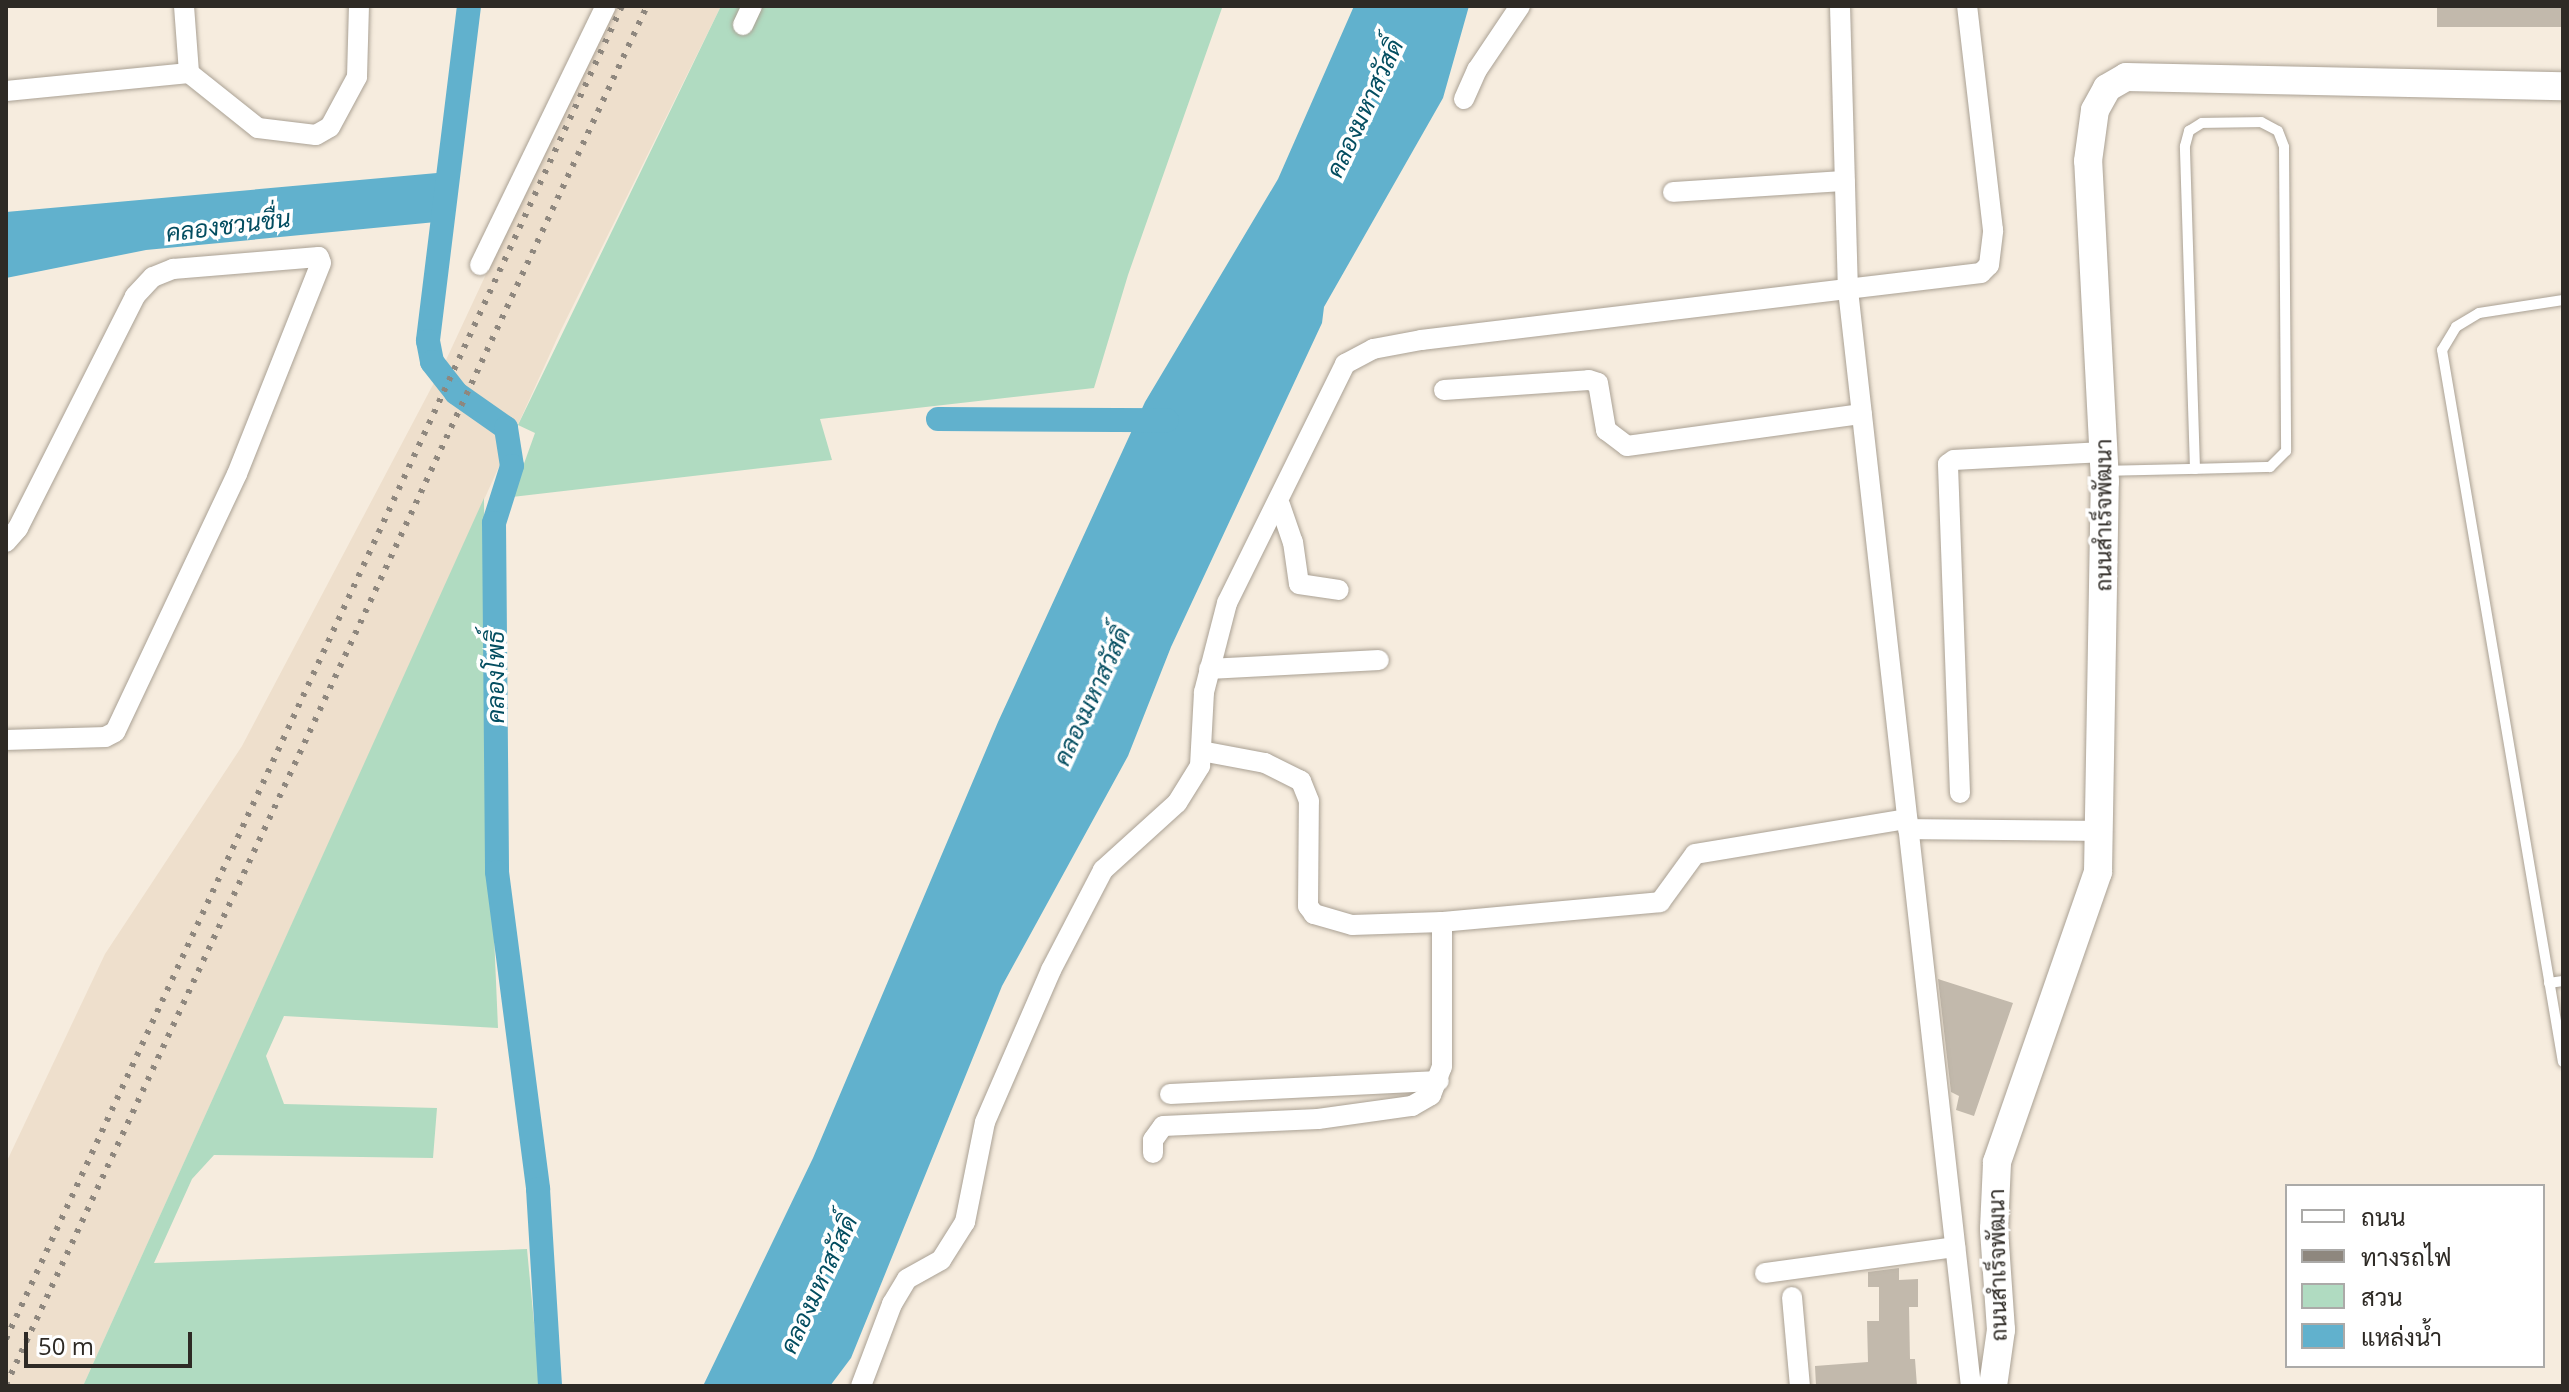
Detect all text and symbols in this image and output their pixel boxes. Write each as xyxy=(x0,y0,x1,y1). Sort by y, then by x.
water label: คลองมหาสวัสดิ์ xyxy=(1319,34,1409,182)
water label: คลองชวนชื่น xyxy=(164,203,292,247)
street label: ถนนสำเร็จพัฒนา xyxy=(2090,439,2116,591)
water label: คลองมหาสวัสดิ์ xyxy=(1046,622,1136,770)
water label: คลองโพธิ์ xyxy=(481,631,509,723)
legend xyxy=(2285,1184,2545,1368)
street label: ถนนสำเร็จพัฒนา xyxy=(1982,1188,2012,1342)
text: ถนน xyxy=(2361,1200,2406,1233)
water label: คลองมหาสวัสดิ์ xyxy=(773,1210,863,1358)
text: ทางรถไฟ xyxy=(2361,1240,2452,1273)
text: สวน xyxy=(2361,1280,2403,1313)
scale bar xyxy=(28,1316,196,1366)
text: แหล่งน้ำ xyxy=(2361,1320,2442,1353)
text: 50 m xyxy=(38,1329,94,1362)

